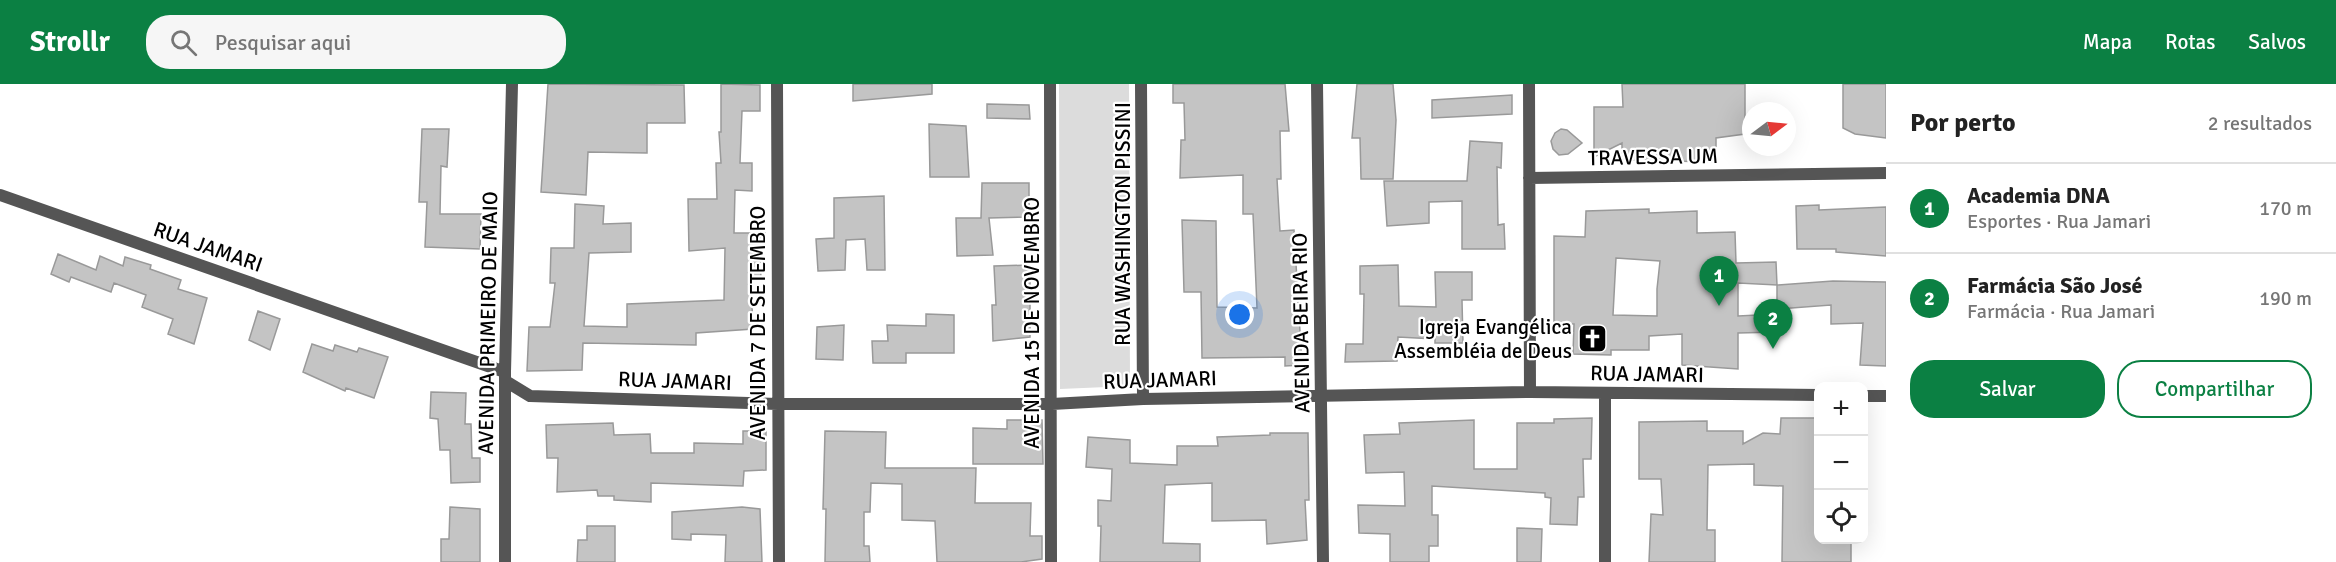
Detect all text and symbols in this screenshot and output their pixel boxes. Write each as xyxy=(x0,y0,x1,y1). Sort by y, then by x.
search box xyxy=(146,15,566,69)
text: Strollr xyxy=(30,25,110,59)
icon: search xyxy=(167,26,200,59)
text: Pesquisar aqui xyxy=(215,29,351,56)
text: Mapa xyxy=(2083,29,2132,55)
text: Rotas xyxy=(2165,29,2215,55)
text: Salvos xyxy=(2248,29,2306,55)
street label: RUA WASHINGTON PISSINI xyxy=(1110,102,1136,346)
north arrow xyxy=(1742,102,1796,156)
text: Por perto xyxy=(1910,107,2016,139)
text: 2 resultados xyxy=(2208,111,2312,136)
street label: TRAVESSA UM xyxy=(1588,143,1718,171)
text: Academia DNA xyxy=(1967,182,2110,209)
street label: AVENIDA PRIMEIRO DE MAIO xyxy=(473,191,503,455)
text: 1 xyxy=(1924,196,1935,221)
text: 170 m xyxy=(2259,196,2312,221)
street label: AVENIDA 15 DE NOVEMBRO xyxy=(1019,197,1045,449)
street label: AVENIDA 7 DE SETEMBRO xyxy=(745,206,771,440)
text: Esportes · Rua Jamari xyxy=(1967,209,2151,234)
street label: RUA JAMARI xyxy=(150,216,266,278)
street label: AVENIDA BEIRA RIO xyxy=(1286,233,1316,413)
pin: 1 xyxy=(1700,256,1738,306)
text: Farmácia São José xyxy=(1967,272,2143,299)
text: 2 xyxy=(1924,286,1935,311)
text: 190 m xyxy=(2259,286,2312,311)
text: Farmácia · Rua Jamari xyxy=(1967,299,2155,324)
your location xyxy=(1225,300,1254,329)
pin: 2 xyxy=(1754,300,1792,349)
place label: Igreja Evangélica Assembléia de Deus xyxy=(1394,314,1572,364)
church icon: Igreja Evangélica Assembléia de Deus xyxy=(1577,323,1609,355)
street label: RUA JAMARI xyxy=(1590,360,1704,388)
button: Salvar xyxy=(1910,360,2105,418)
button: Compartilhar xyxy=(2117,360,2312,418)
street label: RUA JAMARI xyxy=(1103,365,1217,395)
street label: RUA JAMARI xyxy=(618,366,732,396)
map controls xyxy=(1814,382,1868,544)
button: + xyxy=(1814,382,1868,436)
button: − xyxy=(1814,436,1868,490)
button: locate xyxy=(1814,490,1868,544)

